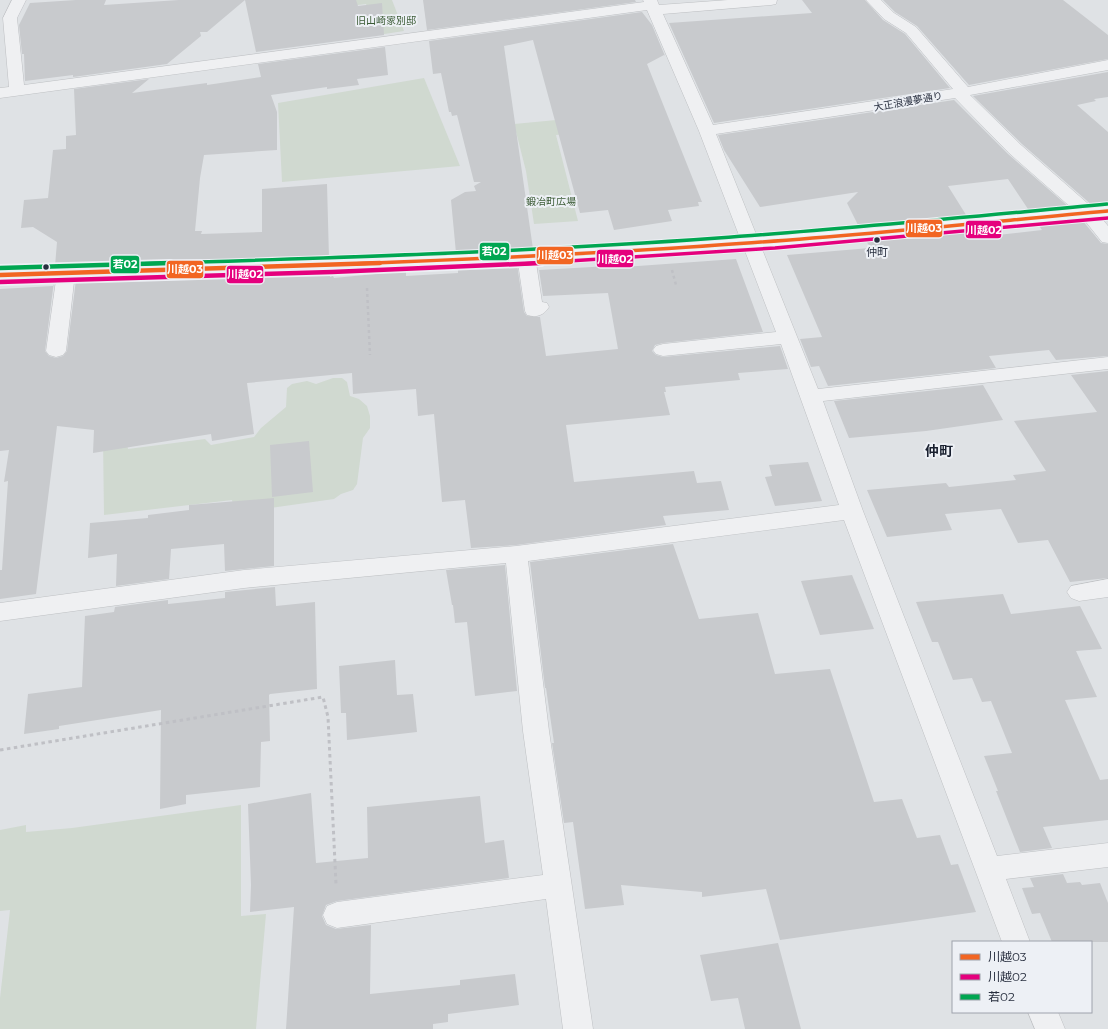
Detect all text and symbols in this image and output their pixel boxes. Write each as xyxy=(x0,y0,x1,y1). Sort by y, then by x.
park label: 旧山崎家別邸 xyxy=(356,14,416,27)
street label: 大正浪漫夢通り xyxy=(872,89,944,114)
park label: 鍛冶町広場 xyxy=(526,195,576,208)
line badge: 川越03 xyxy=(905,219,943,238)
line badge: 川越02 xyxy=(965,220,1002,239)
text: 川越03 xyxy=(906,221,942,235)
text: 川越02 xyxy=(966,223,1002,237)
marker: 仲町 xyxy=(872,235,882,245)
line badge: 若02 xyxy=(479,242,510,261)
text: 若02 xyxy=(482,244,507,258)
place label: 仲町 xyxy=(866,245,888,259)
line badge: 川越03 xyxy=(536,246,574,265)
text: 川越03 xyxy=(537,248,573,262)
line badge: 川越02 xyxy=(596,249,634,268)
text: 川越02 xyxy=(597,252,633,266)
line badge: 若02 xyxy=(110,255,140,274)
text: 若02 xyxy=(113,257,138,271)
line badge: 川越03 xyxy=(166,260,204,279)
unlabelled marker xyxy=(41,262,51,272)
text: 川越03 xyxy=(167,262,203,276)
line badge: 川越02 xyxy=(226,265,264,284)
text: 川越02 xyxy=(227,267,263,281)
district label: 仲町 xyxy=(925,442,953,460)
legend xyxy=(952,941,1092,1013)
text: 川越03 xyxy=(988,949,1027,964)
text: 川越02 xyxy=(988,969,1027,984)
text: 若02 xyxy=(988,989,1015,1004)

